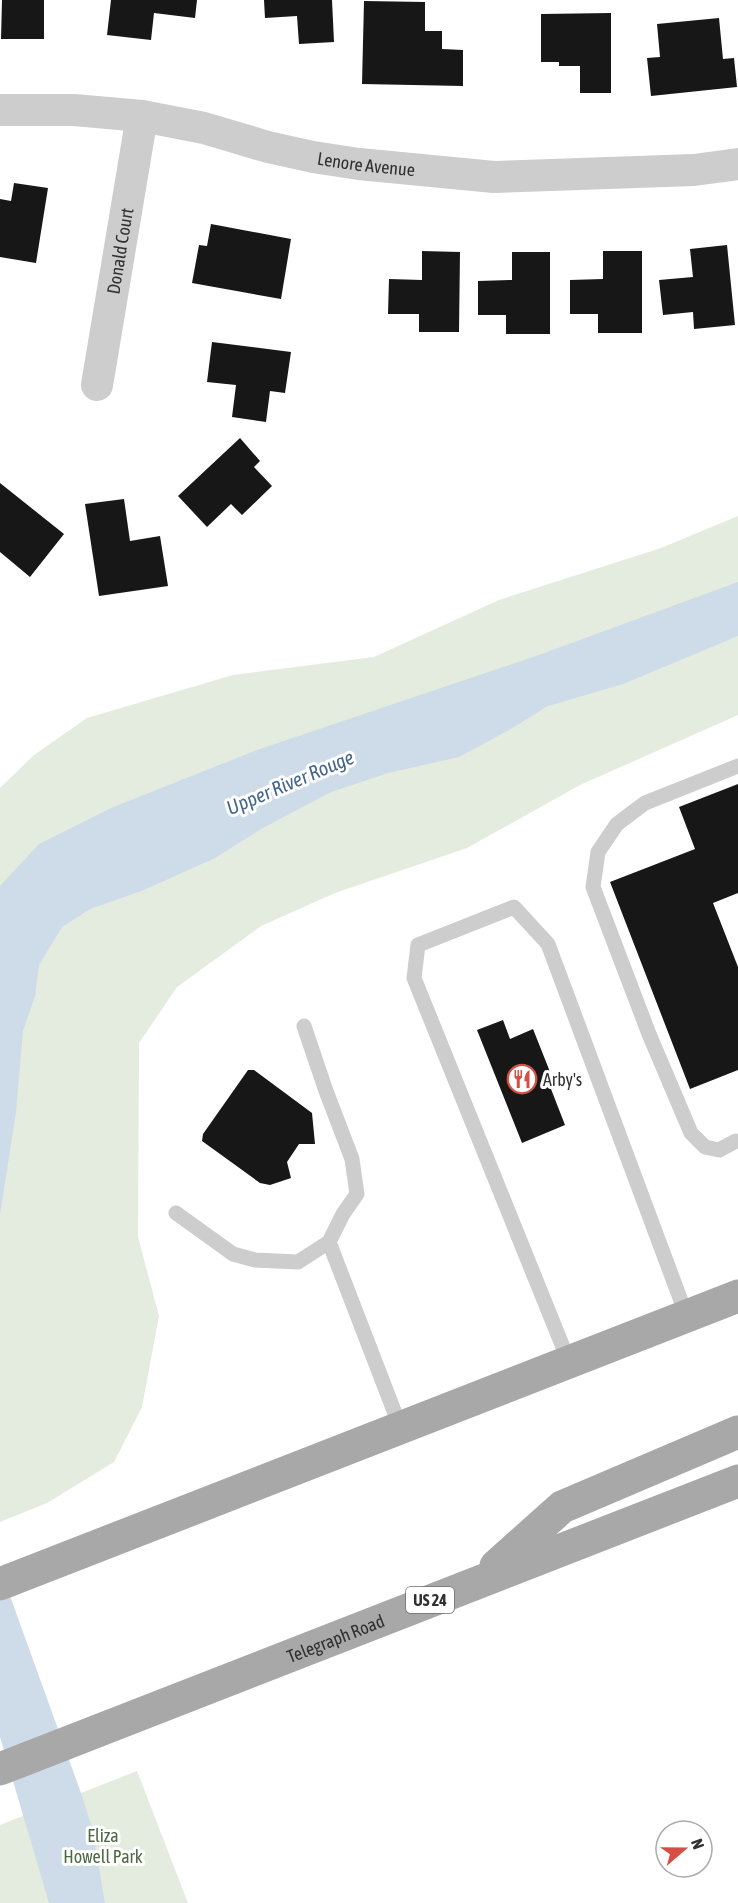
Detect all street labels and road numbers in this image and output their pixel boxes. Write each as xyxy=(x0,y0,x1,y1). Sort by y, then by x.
street label: Lenore Avenue xyxy=(316,147,416,180)
street label: Donald Court xyxy=(102,206,137,295)
road number: US 24 xyxy=(406,1587,454,1613)
street label: Telegraph Road xyxy=(284,1610,387,1667)

